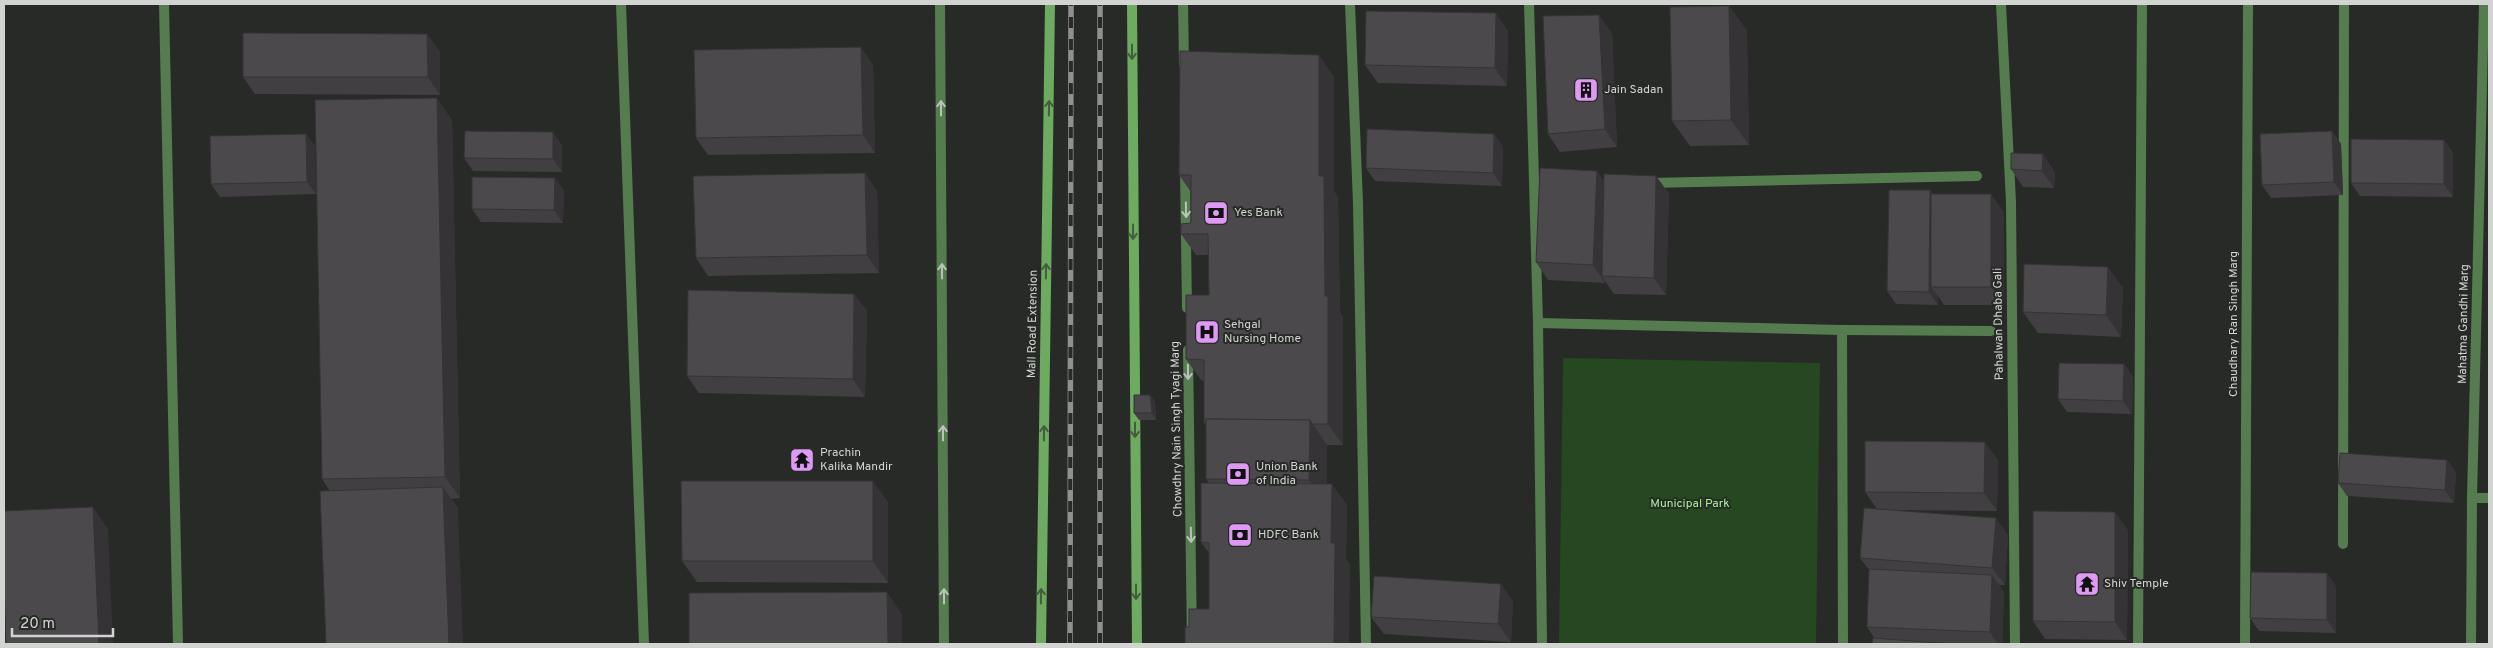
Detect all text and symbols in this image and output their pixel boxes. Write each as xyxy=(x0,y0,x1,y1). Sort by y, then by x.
one-way arrow xyxy=(1127,44,1137,60)
building icon: Jain Sadan xyxy=(1573,77,1599,103)
place label: Jain Sadan xyxy=(1604,82,1663,98)
one-way arrow xyxy=(936,100,946,116)
one-way arrow xyxy=(1044,100,1053,116)
bank icon: Yes Bank xyxy=(1203,200,1229,226)
one-way arrow xyxy=(1181,202,1191,218)
place label: Yes Bank xyxy=(1234,205,1283,221)
one-way arrow xyxy=(1128,224,1138,240)
street label: Chaudhary Ran Singh Marg xyxy=(2226,251,2242,397)
one-way arrow xyxy=(937,263,947,279)
one-way arrow xyxy=(1041,263,1051,279)
street label: Mahatma Gandhi Marg xyxy=(2455,264,2473,384)
street label: Pahalwan Dhaba Gali xyxy=(1990,268,2008,380)
street label: Mall Road Extension xyxy=(1024,270,1042,378)
place label: Sehgal Nursing Home xyxy=(1224,317,1301,347)
hospital icon: Sehgal Nursing Home xyxy=(1194,319,1220,345)
street label: Chowdhry Nain Singh Tyagi Marg xyxy=(1167,341,1187,517)
one-way arrow xyxy=(1183,364,1193,380)
one-way arrow xyxy=(1130,422,1140,438)
one-way arrow xyxy=(938,425,948,442)
one-way arrow xyxy=(1039,425,1049,442)
place label: Prachin Kalika Mandir xyxy=(820,445,893,475)
temple icon: Prachin Kalika Mandir xyxy=(789,447,815,473)
place label: Union Bank of India xyxy=(1256,459,1318,489)
bank icon: Union Bank of India xyxy=(1225,461,1251,487)
park label: Municipal Park xyxy=(1650,496,1730,512)
bank icon: HDFC Bank xyxy=(1227,522,1253,548)
one-way arrow xyxy=(1186,526,1196,543)
place label: HDFC Bank xyxy=(1258,527,1319,543)
temple icon: Shiv Temple xyxy=(2074,571,2100,597)
place label: Shiv Temple xyxy=(2104,576,2169,592)
one-way arrow xyxy=(1131,584,1141,600)
one-way arrow xyxy=(939,588,949,604)
one-way arrow xyxy=(1037,588,1046,604)
scale bar xyxy=(12,606,114,638)
text: 20 m xyxy=(20,615,55,634)

